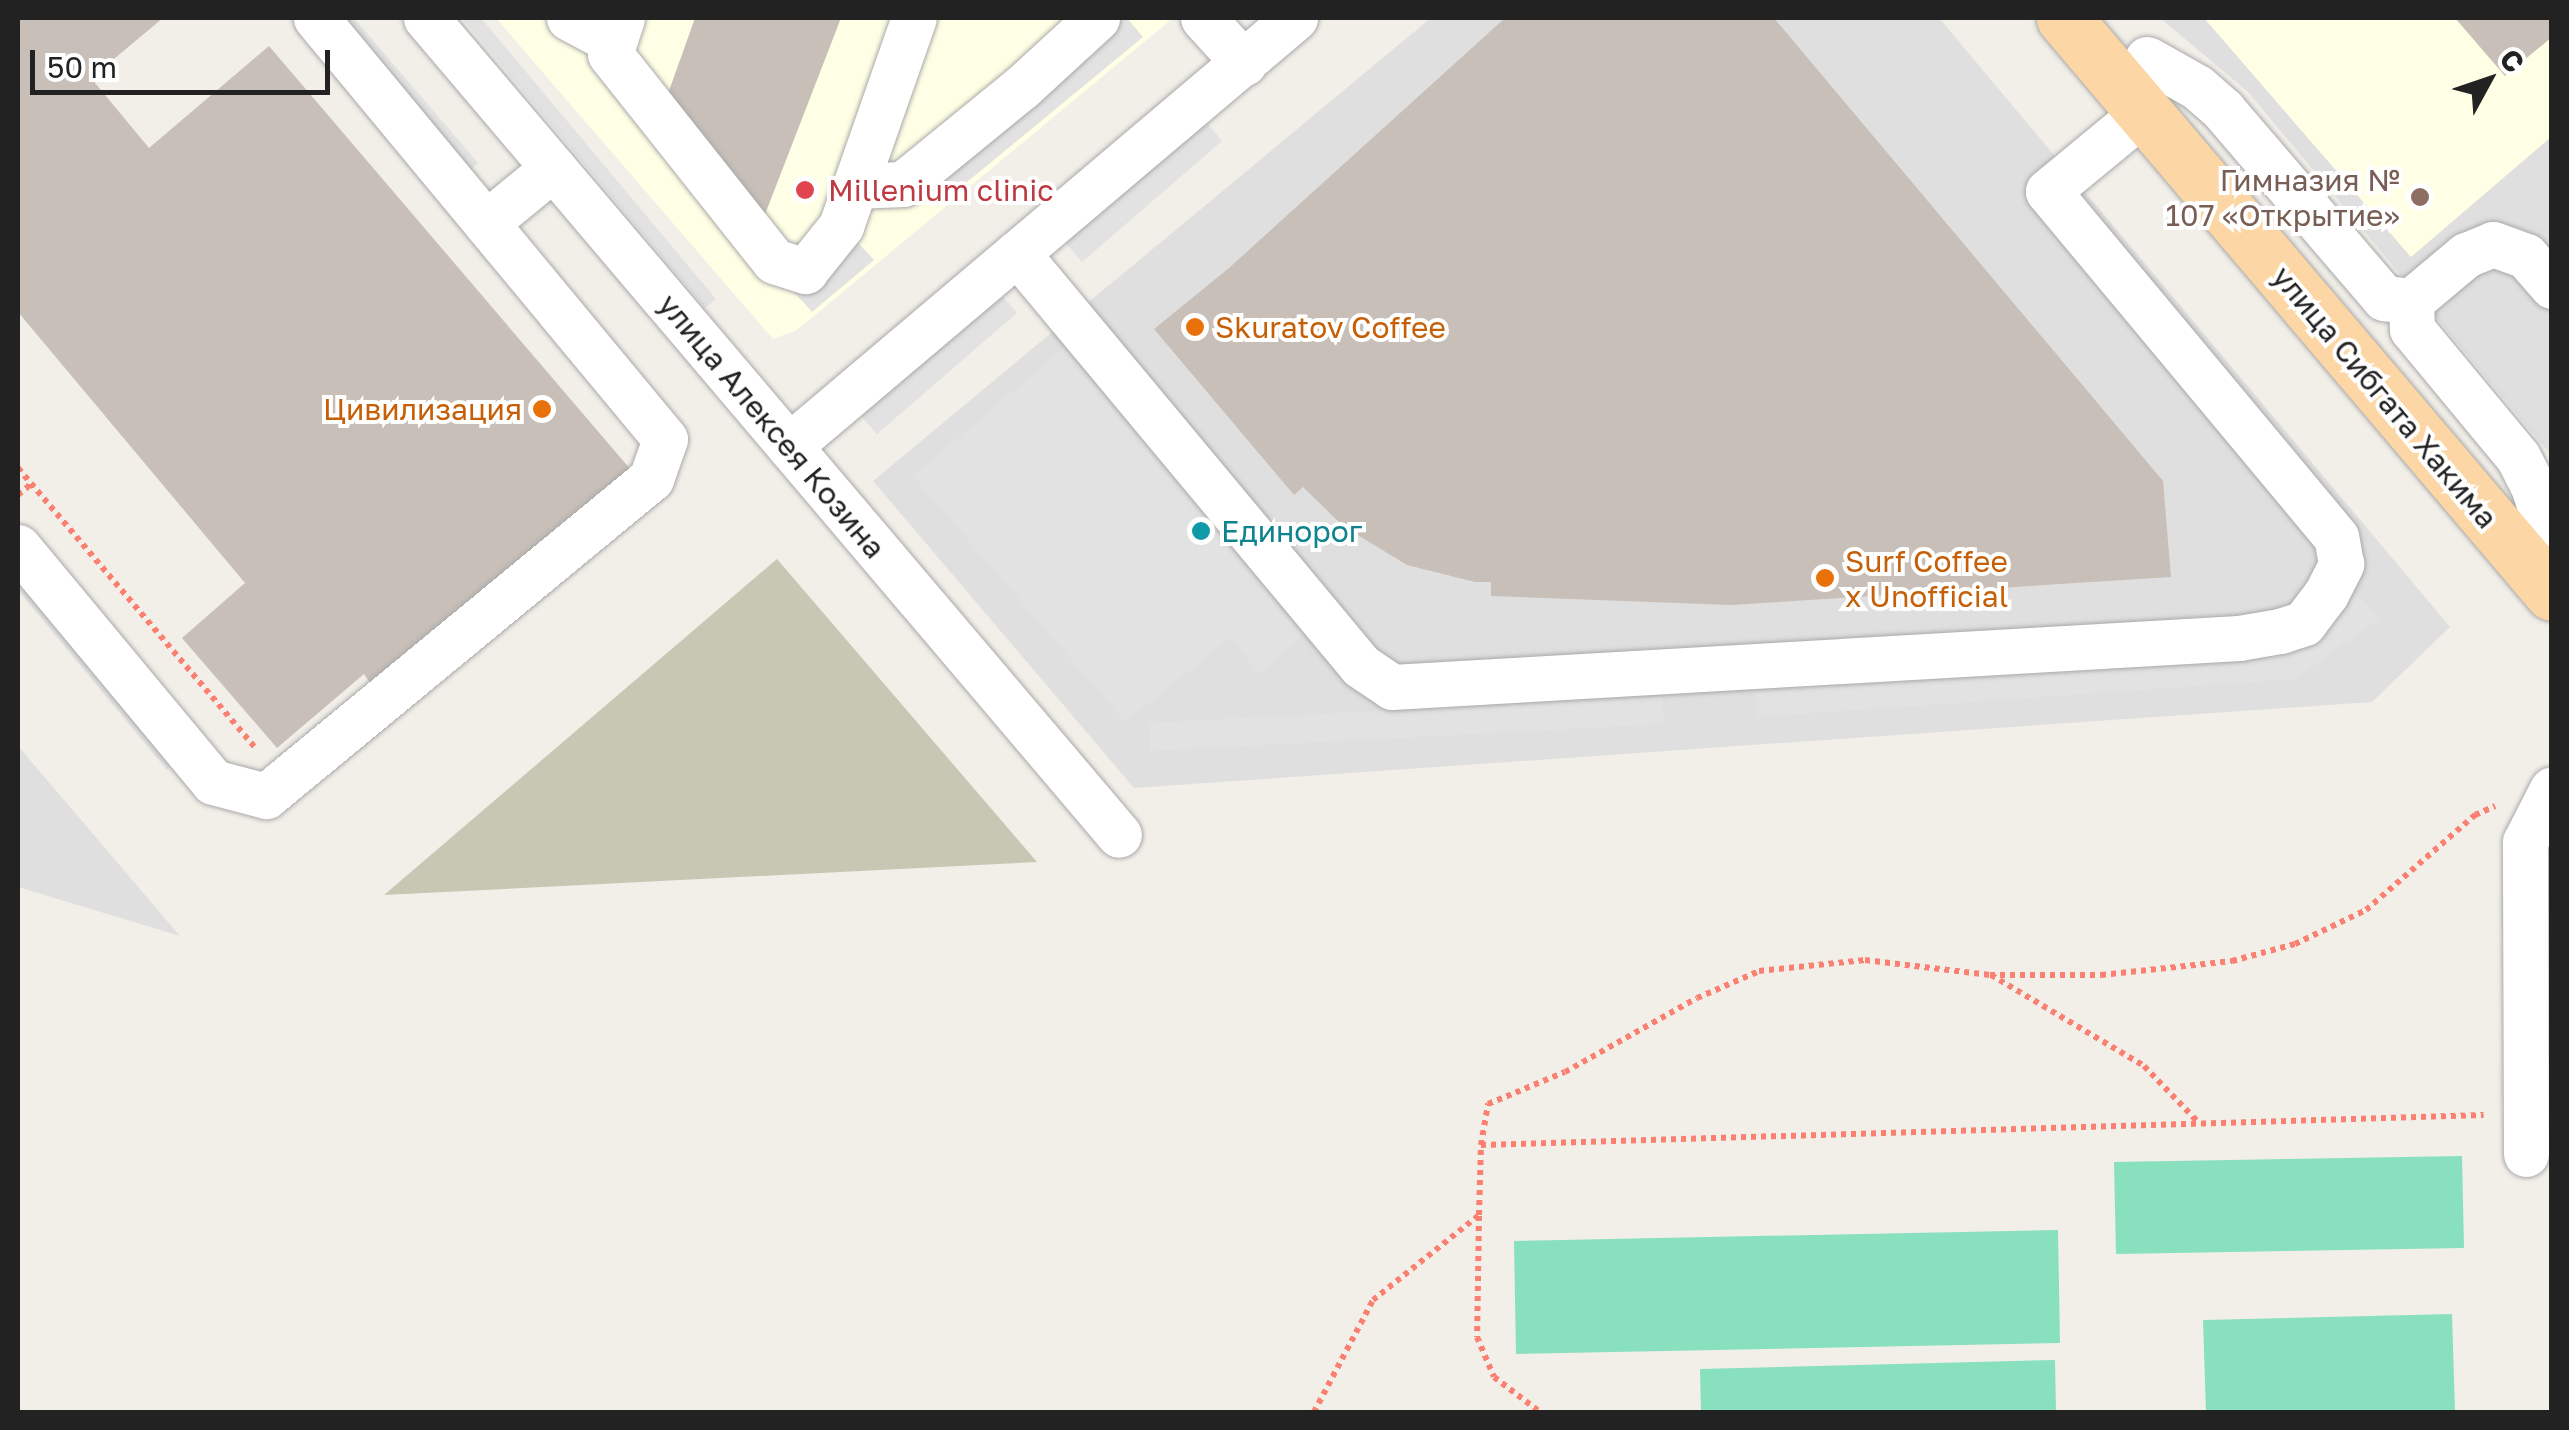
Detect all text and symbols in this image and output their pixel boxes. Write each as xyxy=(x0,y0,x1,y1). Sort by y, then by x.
scale bar xyxy=(35,30,335,92)
north arrow xyxy=(2439,30,2539,130)
text: С xyxy=(2493,42,2531,79)
text: 50 m xyxy=(47,49,117,85)
place label: Гимназия № 107 «Открытие» xyxy=(2166,162,2400,232)
place label: Millenium clinic xyxy=(828,172,1054,208)
marker: Millenium clinic xyxy=(792,177,818,203)
marker: Гимназия № 107 «Открытие» xyxy=(2409,186,2431,208)
street label: улица Сибгата Хакима xyxy=(2265,259,2505,535)
street label: улица Алексея Козина xyxy=(651,287,893,565)
place label: Skuratov Coffee xyxy=(1215,309,1446,345)
marker: Skuratov Coffee xyxy=(1184,316,1206,338)
place label: Цивилизация xyxy=(323,391,522,427)
marker: Цивилизация xyxy=(531,398,553,420)
place label: Единорог xyxy=(1221,513,1363,549)
marker: Единорог xyxy=(1190,520,1212,542)
place label: Surf Coffee x Unofficial xyxy=(1845,543,2008,614)
marker: Surf Coffee x Unofficial xyxy=(1814,567,1836,589)

